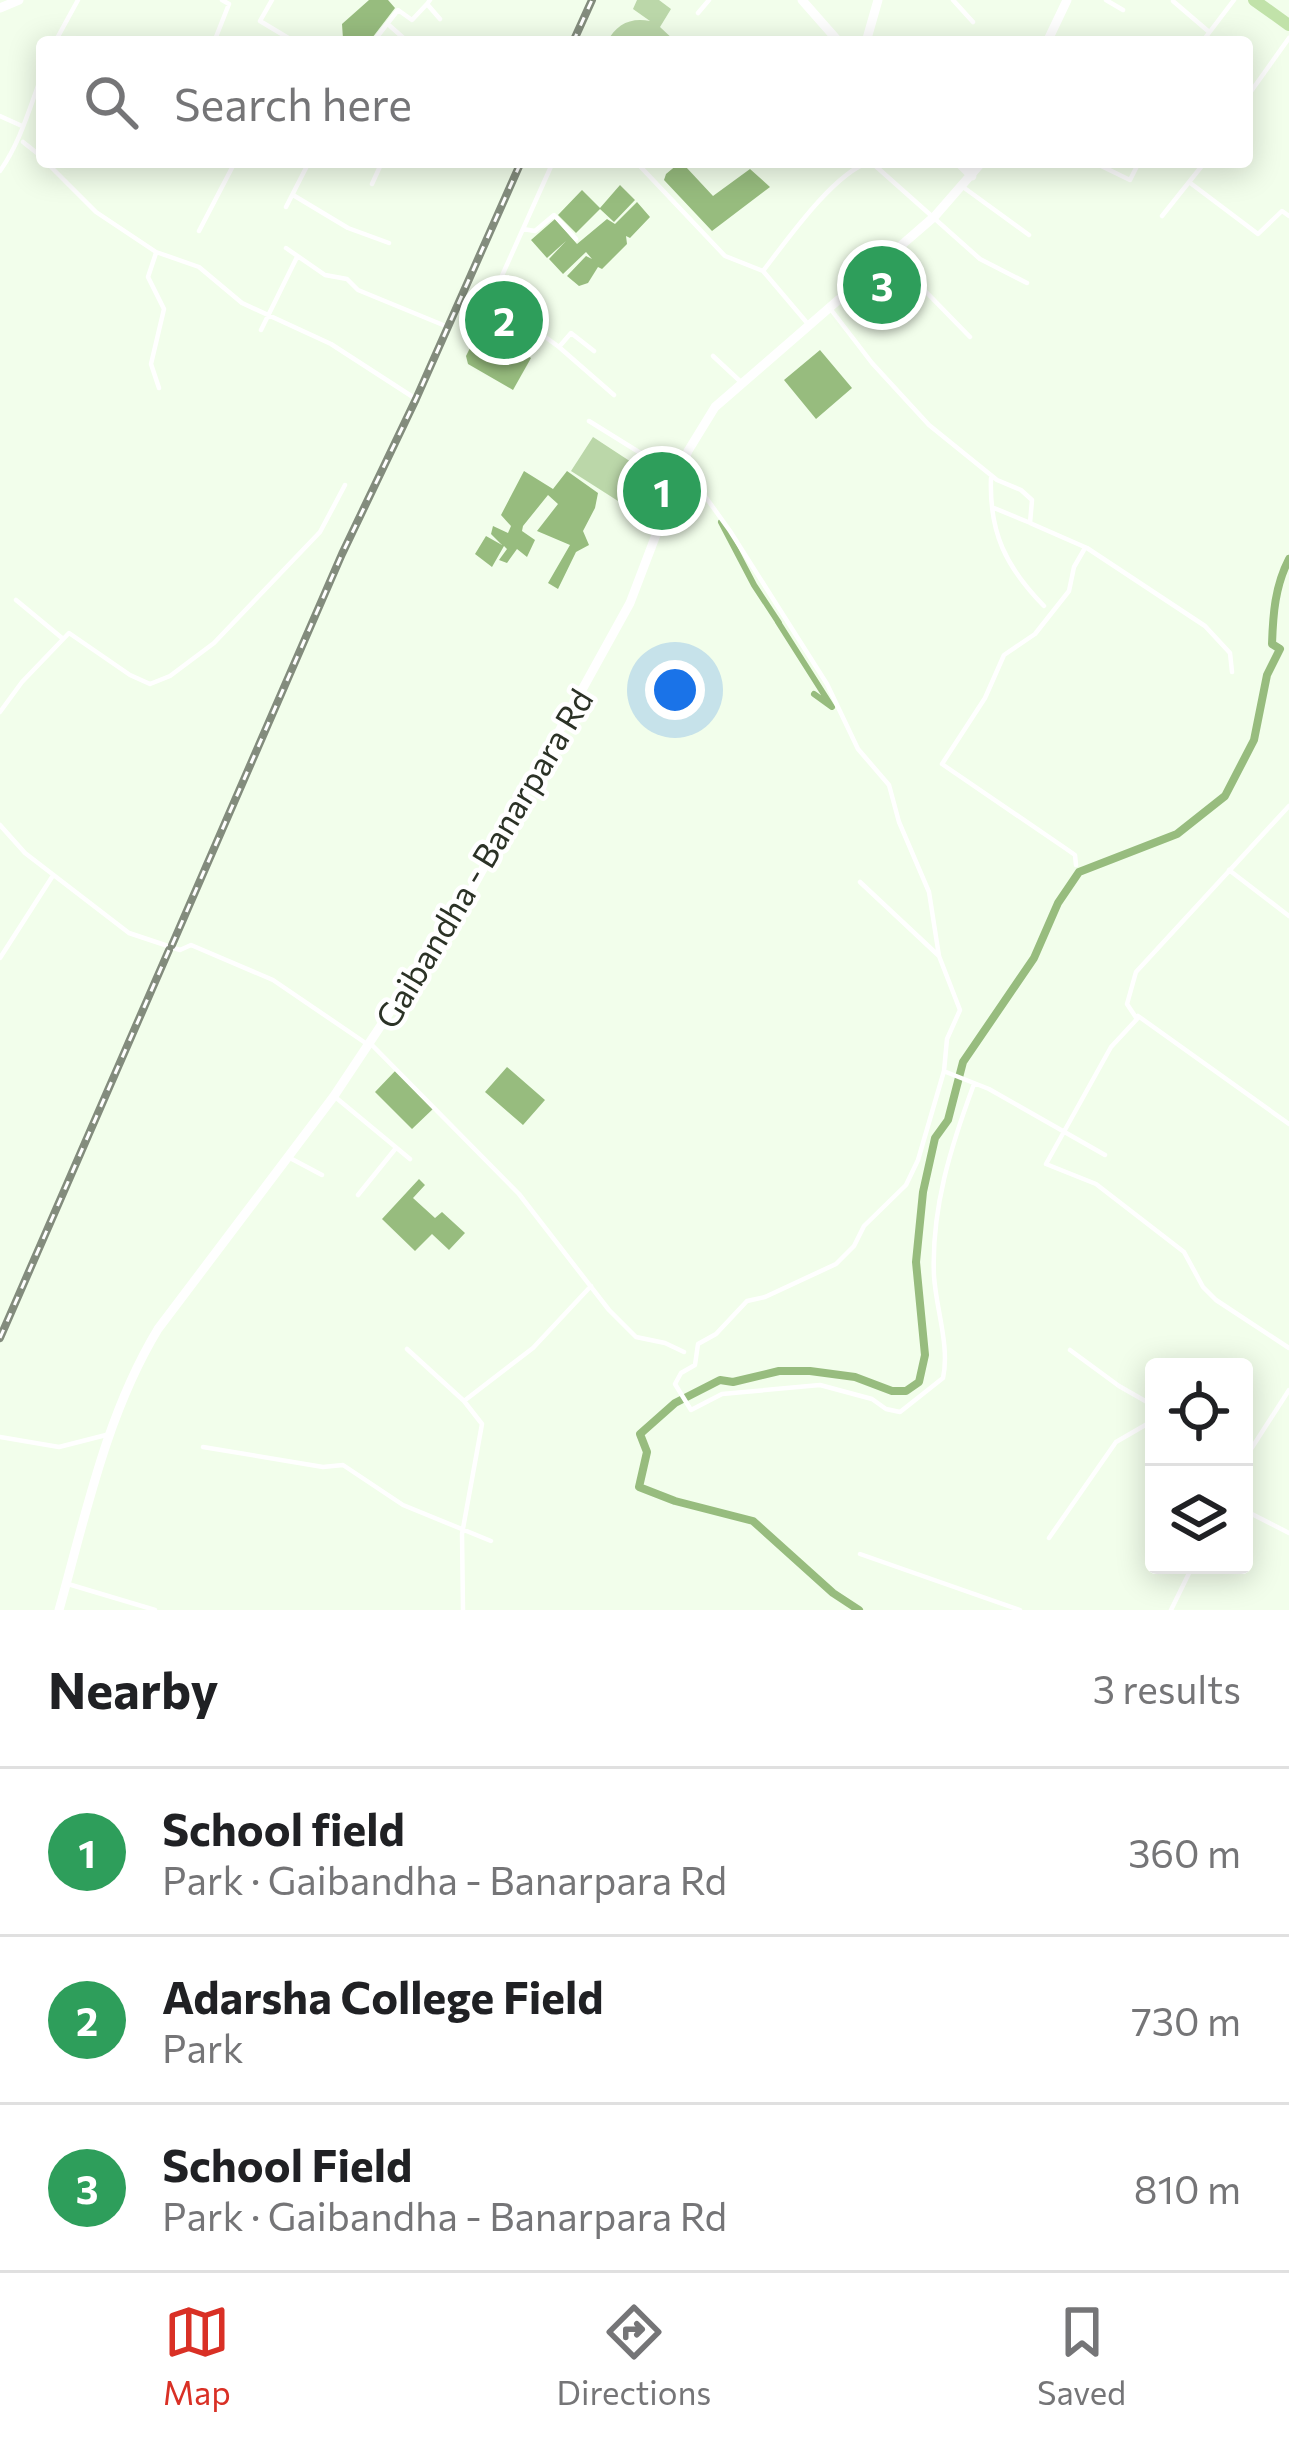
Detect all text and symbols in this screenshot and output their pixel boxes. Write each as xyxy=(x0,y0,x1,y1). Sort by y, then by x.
search box xyxy=(36,36,1253,168)
icon: search xyxy=(78,69,144,135)
text: Search here xyxy=(174,75,412,130)
pin: 3 xyxy=(843,240,921,330)
pin: 2 xyxy=(465,275,543,365)
pin: 1 xyxy=(623,446,701,536)
your location xyxy=(645,660,705,720)
street label: Gaibandha - Banarpara Rd xyxy=(365,681,601,1035)
map controls xyxy=(1145,1358,1253,1574)
button: locate xyxy=(1145,1358,1253,1466)
button: layers xyxy=(1145,1466,1253,1574)
text: Nearby xyxy=(48,1657,218,1720)
text: 3 results xyxy=(1093,1664,1241,1712)
text: School field xyxy=(162,1800,405,1855)
text: 1 xyxy=(78,1828,96,1876)
text: 360 m xyxy=(1128,1828,1241,1876)
text: Park · Gaibandha - Banarpara Rd xyxy=(162,1855,727,1903)
text: Adarsha College Field xyxy=(162,1968,604,2023)
text: 2 xyxy=(76,1996,98,2044)
text: 730 m xyxy=(1131,1996,1241,2044)
text: Park xyxy=(162,2023,244,2071)
text: School Field xyxy=(162,2136,412,2191)
text: 3 xyxy=(76,2164,98,2212)
text: 810 m xyxy=(1134,2164,1241,2212)
text: Park · Gaibandha - Banarpara Rd xyxy=(162,2191,727,2239)
tab: Map xyxy=(163,2299,231,2412)
tab: Directions xyxy=(557,2299,711,2412)
tab: Saved xyxy=(1037,2299,1126,2412)

